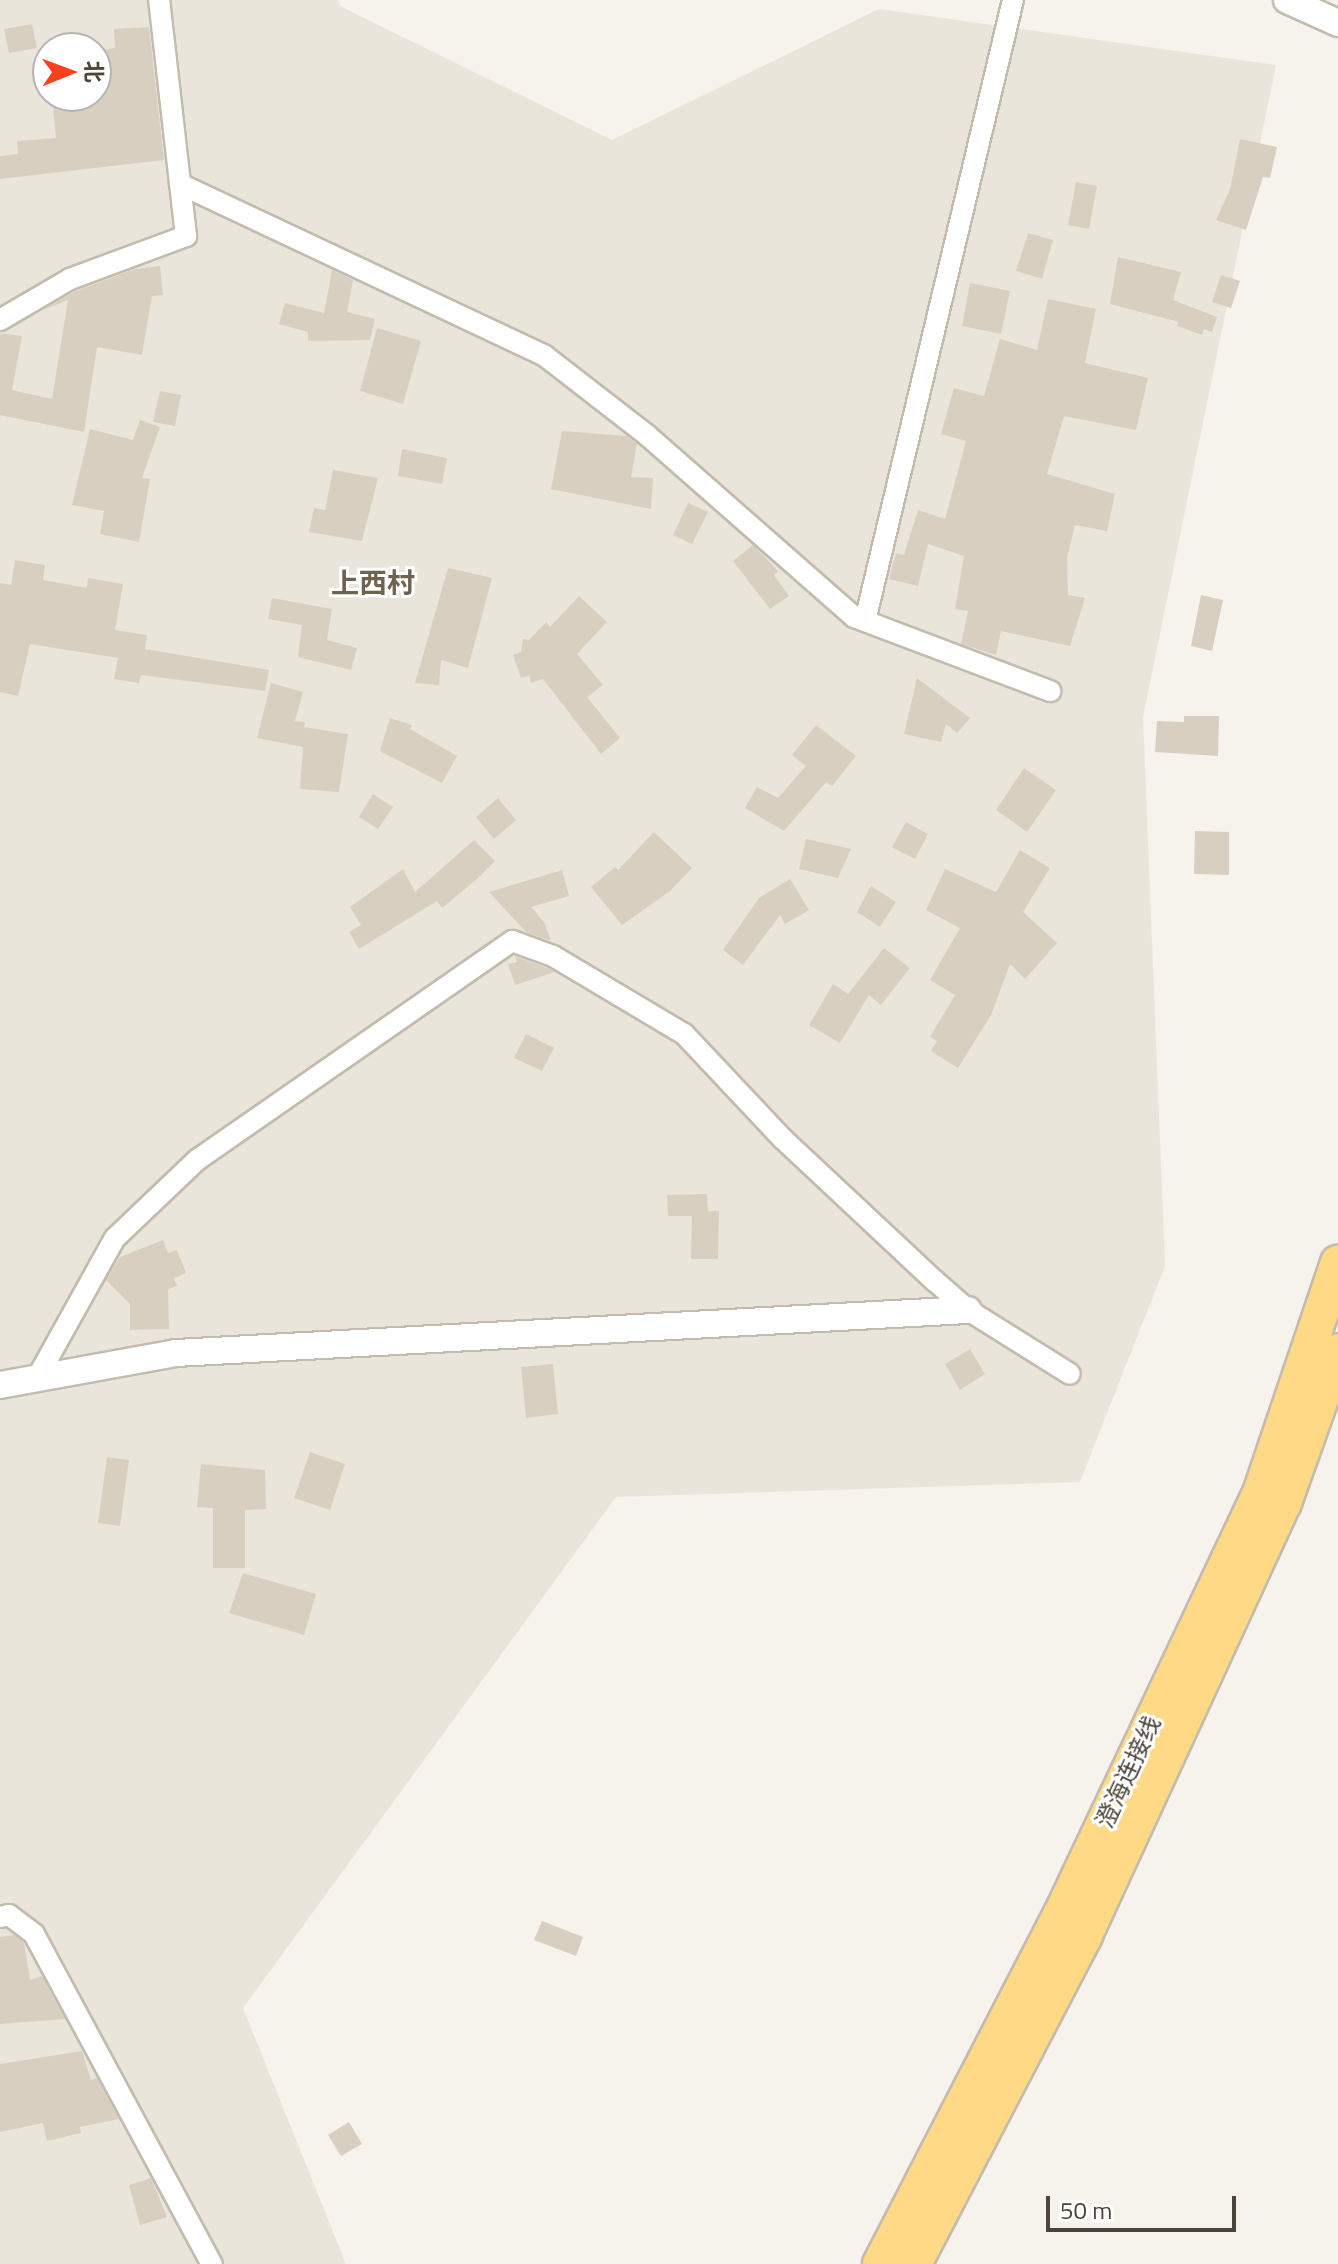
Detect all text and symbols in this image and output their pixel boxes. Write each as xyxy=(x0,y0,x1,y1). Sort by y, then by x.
north arrow xyxy=(32,32,112,112)
text: 北 xyxy=(77,60,111,83)
district label: 上西村 xyxy=(331,566,415,600)
street label: 澄海连接线 xyxy=(1090,1712,1166,1832)
scale bar xyxy=(1050,2180,1240,2230)
text: 50 m xyxy=(1060,2192,1112,2228)

